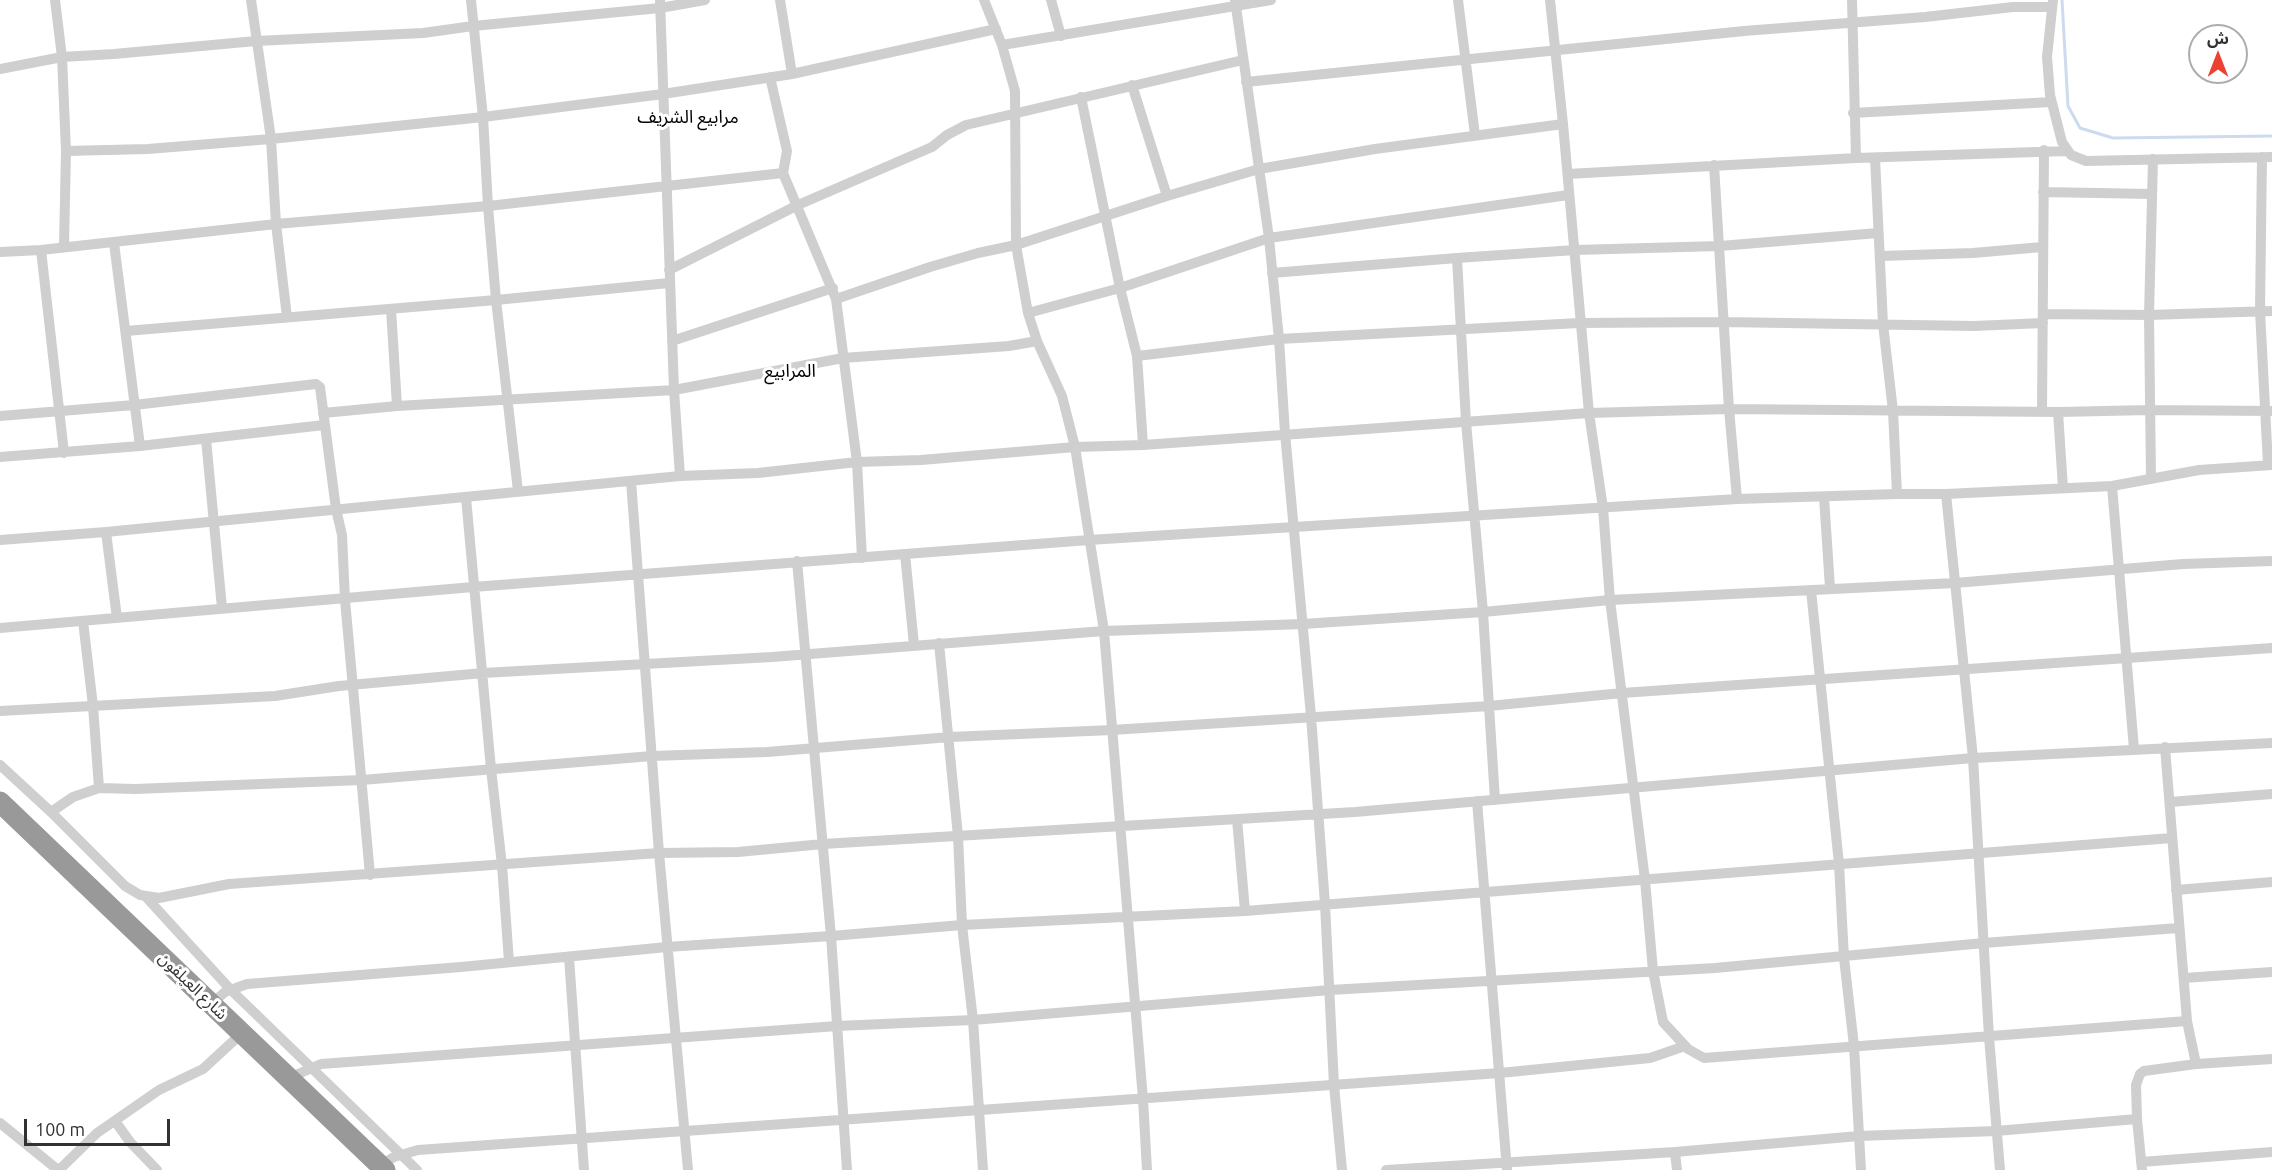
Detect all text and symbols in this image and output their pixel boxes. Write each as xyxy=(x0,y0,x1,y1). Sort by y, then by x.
north arrow xyxy=(2188,24,2248,84)
text: ش xyxy=(2207,29,2229,47)
district label: مرابيع الشريف xyxy=(637,106,739,128)
district label: المرابيع xyxy=(764,360,816,382)
street label: شارع العيلفون xyxy=(155,948,231,1024)
scale bar xyxy=(27,1107,172,1145)
text: 100 m xyxy=(35,1119,85,1139)

